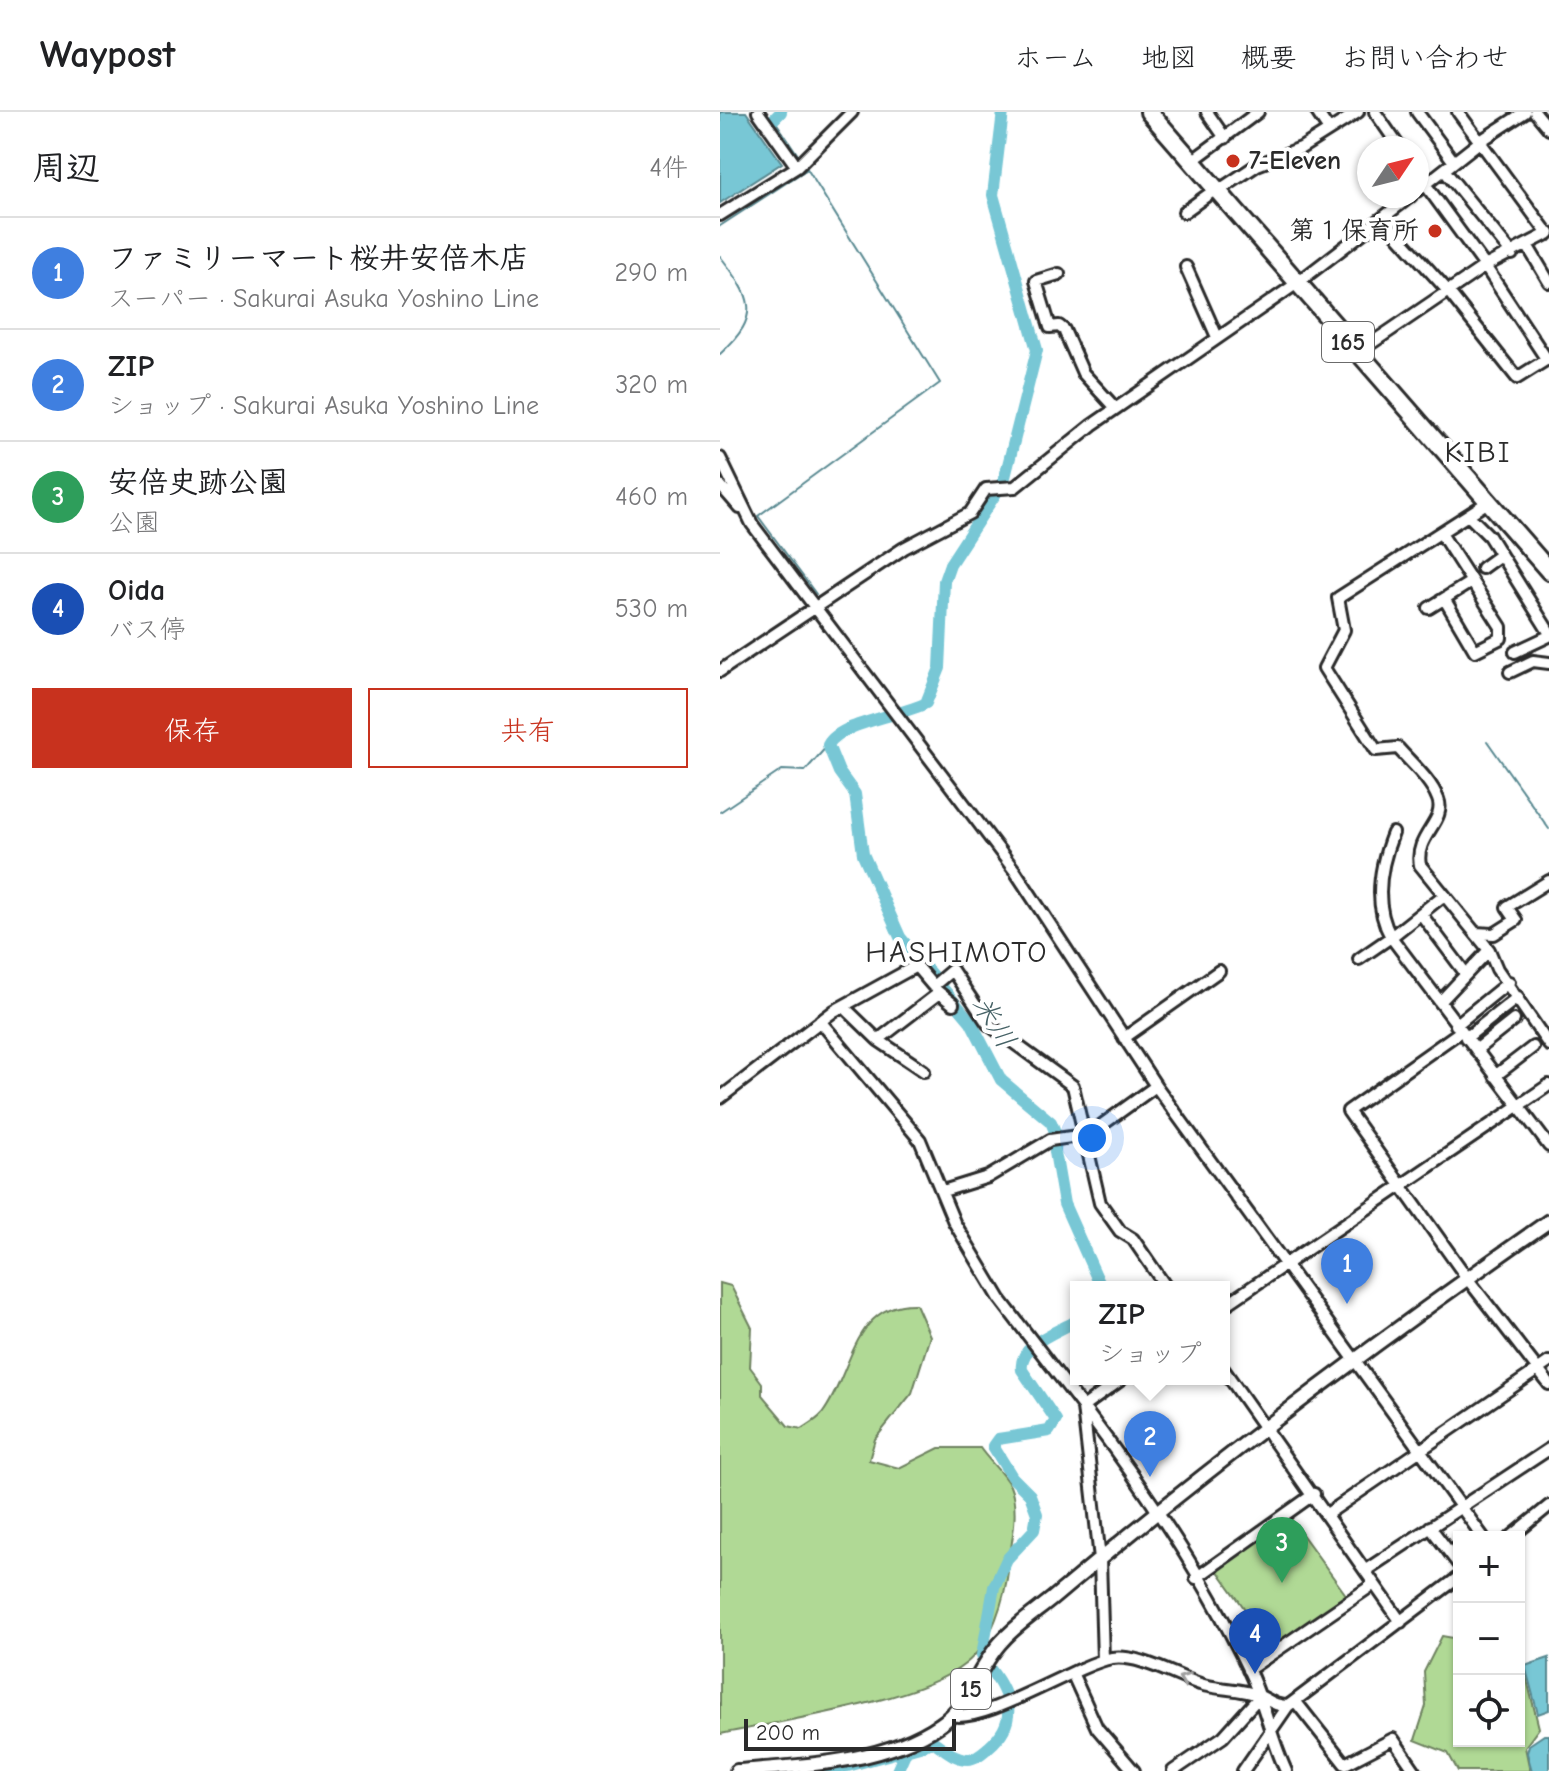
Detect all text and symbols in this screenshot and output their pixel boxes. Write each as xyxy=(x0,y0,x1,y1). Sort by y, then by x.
text: Waypost xyxy=(40,33,175,77)
text: ホーム xyxy=(1014,42,1097,74)
text: 地図 xyxy=(1141,42,1197,74)
text: 概要 xyxy=(1241,42,1297,74)
text: お問い合わせ xyxy=(1341,42,1509,74)
north arrow xyxy=(1357,136,1429,208)
place label: 7-Eleven xyxy=(1249,146,1341,176)
text: 周辺 xyxy=(32,148,100,188)
marker: 7-Eleven xyxy=(1224,152,1242,170)
text: 4件 xyxy=(649,153,688,183)
place label: 第１保育所 xyxy=(1289,216,1419,246)
marker: 第１保育所 xyxy=(1426,222,1444,240)
text: ファミリーマート桜井安倍木店 xyxy=(108,241,529,276)
text: 1 xyxy=(53,258,63,288)
text: 290 m xyxy=(615,258,688,288)
text: スーパー · Sakurai Asuka Yoshino Line xyxy=(108,284,539,314)
road number: 165 xyxy=(1322,322,1374,362)
text: ZIP xyxy=(108,349,154,384)
text: 2 xyxy=(52,370,64,400)
text: 320 m xyxy=(615,370,688,400)
text: ショップ · Sakurai Asuka Yoshino Line xyxy=(108,391,539,421)
district label: KIBI xyxy=(1445,435,1511,470)
text: 安倍史跡公園 xyxy=(108,465,288,500)
text: 3 xyxy=(52,482,64,512)
text: 460 m xyxy=(615,482,688,512)
text: 公園 xyxy=(108,508,160,538)
text: Oida xyxy=(108,573,165,608)
text: 4 xyxy=(52,594,64,624)
text: 530 m xyxy=(615,594,688,624)
text: バス停 xyxy=(108,615,186,645)
button: 保存 xyxy=(32,688,352,768)
button: 共有 xyxy=(368,688,688,768)
district label: HASHIMOTO xyxy=(865,935,1049,970)
water label: 米川 xyxy=(966,990,1022,1054)
your location xyxy=(1072,1118,1112,1158)
pin: 1 xyxy=(1321,1238,1373,1304)
popup xyxy=(1070,1281,1230,1385)
text: ZIP xyxy=(1099,1297,1145,1332)
text: ショップ xyxy=(1099,1339,1201,1369)
pin: 2 xyxy=(1124,1411,1176,1477)
pin: 3 xyxy=(1256,1517,1308,1583)
map controls xyxy=(1453,1531,1525,1747)
button: + xyxy=(1453,1531,1525,1603)
button: − xyxy=(1453,1603,1525,1675)
pin: 4 xyxy=(1229,1608,1281,1674)
road number: 15 xyxy=(951,1669,991,1709)
one-way arrow xyxy=(1178,1672,1192,1689)
button: locate xyxy=(1453,1675,1525,1747)
scale bar xyxy=(744,1715,956,1751)
text: 200 m xyxy=(756,1720,820,1746)

